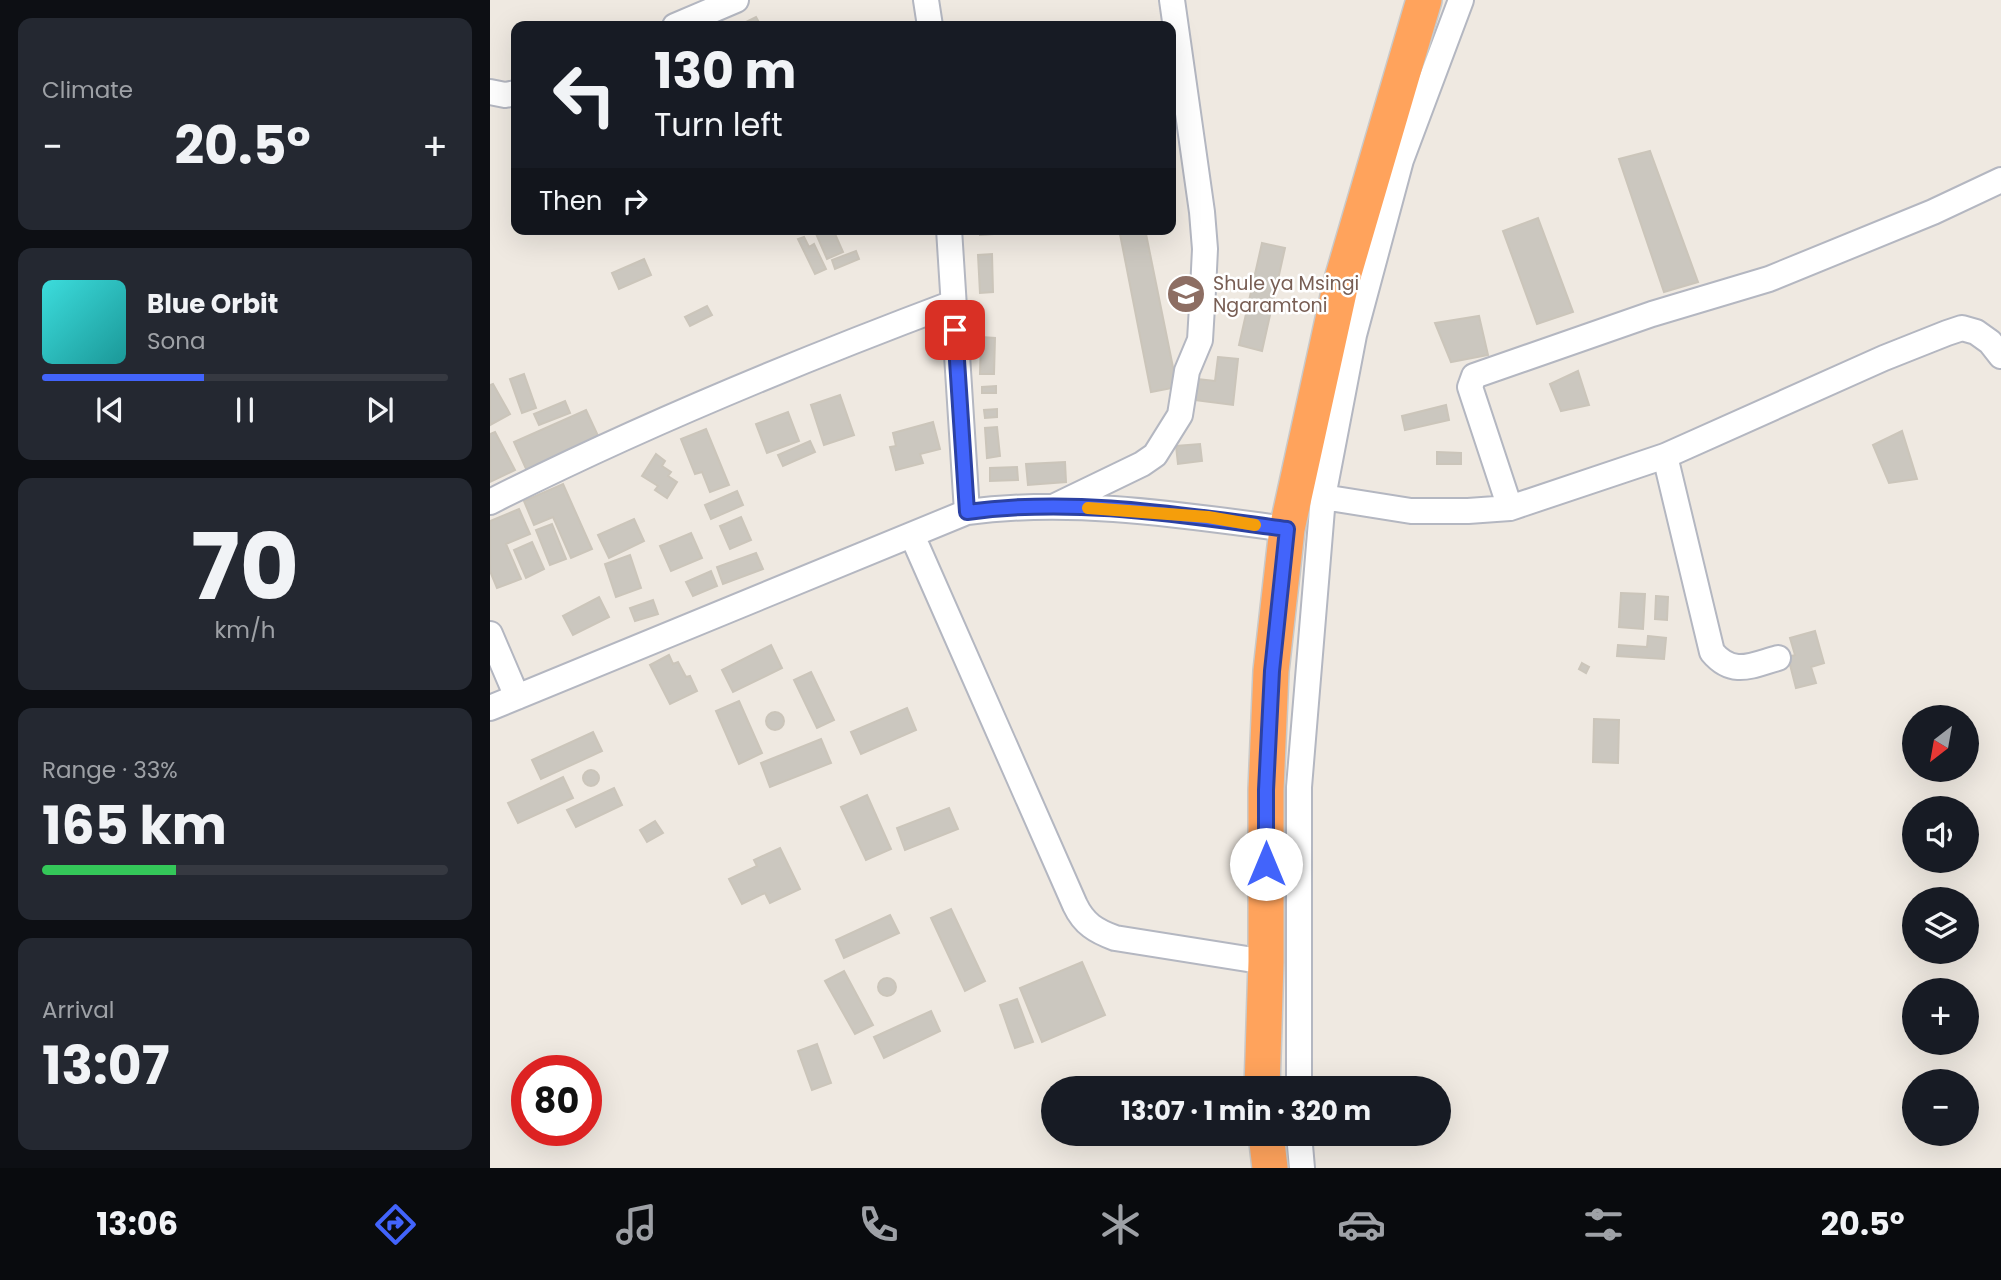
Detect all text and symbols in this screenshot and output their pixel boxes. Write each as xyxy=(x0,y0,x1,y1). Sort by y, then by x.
text: 130 m xyxy=(654,37,796,105)
icon: left xyxy=(539,49,630,140)
text: Climate xyxy=(42,74,133,106)
text: Turn left xyxy=(654,102,783,147)
text: 20.5° xyxy=(174,109,311,182)
text: − xyxy=(42,120,63,173)
text: + xyxy=(422,120,448,173)
icon: right xyxy=(616,182,654,220)
text: Then xyxy=(539,183,602,219)
place label: Shule ya Msingi Ngaramtoni xyxy=(1213,270,1359,319)
school or university icon: Shule ya Msingi Ngaramtoni xyxy=(1165,273,1207,315)
text: Blue Orbit xyxy=(147,286,278,322)
pin xyxy=(925,300,985,360)
icon: arrive xyxy=(936,311,974,349)
text: Sona xyxy=(147,325,206,357)
icon: previous xyxy=(91,391,129,429)
icon: pause xyxy=(226,391,264,429)
icon: next xyxy=(361,391,399,429)
text: 70 xyxy=(191,503,299,631)
text: km/h xyxy=(214,614,276,646)
north arrow xyxy=(1902,705,1979,782)
map controls xyxy=(1902,705,1979,1146)
text: Range · 33% xyxy=(42,754,178,786)
text: 165 km xyxy=(42,789,227,862)
button: sound xyxy=(1902,796,1979,873)
position arrow xyxy=(1229,827,1303,901)
button: layers xyxy=(1902,887,1979,964)
button: + xyxy=(1902,978,1979,1055)
text: Arrival xyxy=(42,994,114,1026)
text: 13:07 xyxy=(42,1029,170,1102)
speed limit sign: 80 xyxy=(511,1055,602,1146)
button: − xyxy=(1902,1069,1979,1146)
text: 13:07 · 1 min · 320 m xyxy=(1121,1093,1371,1129)
icon: directions xyxy=(371,1200,420,1249)
icon: music xyxy=(612,1200,661,1249)
icon: phone xyxy=(854,1200,903,1249)
icon: climate xyxy=(1096,1200,1145,1249)
icon: car xyxy=(1337,1200,1386,1249)
icon: filters xyxy=(1579,1200,1628,1249)
text: 13:06 xyxy=(96,1201,178,1246)
text: 20.5° xyxy=(1821,1201,1905,1246)

